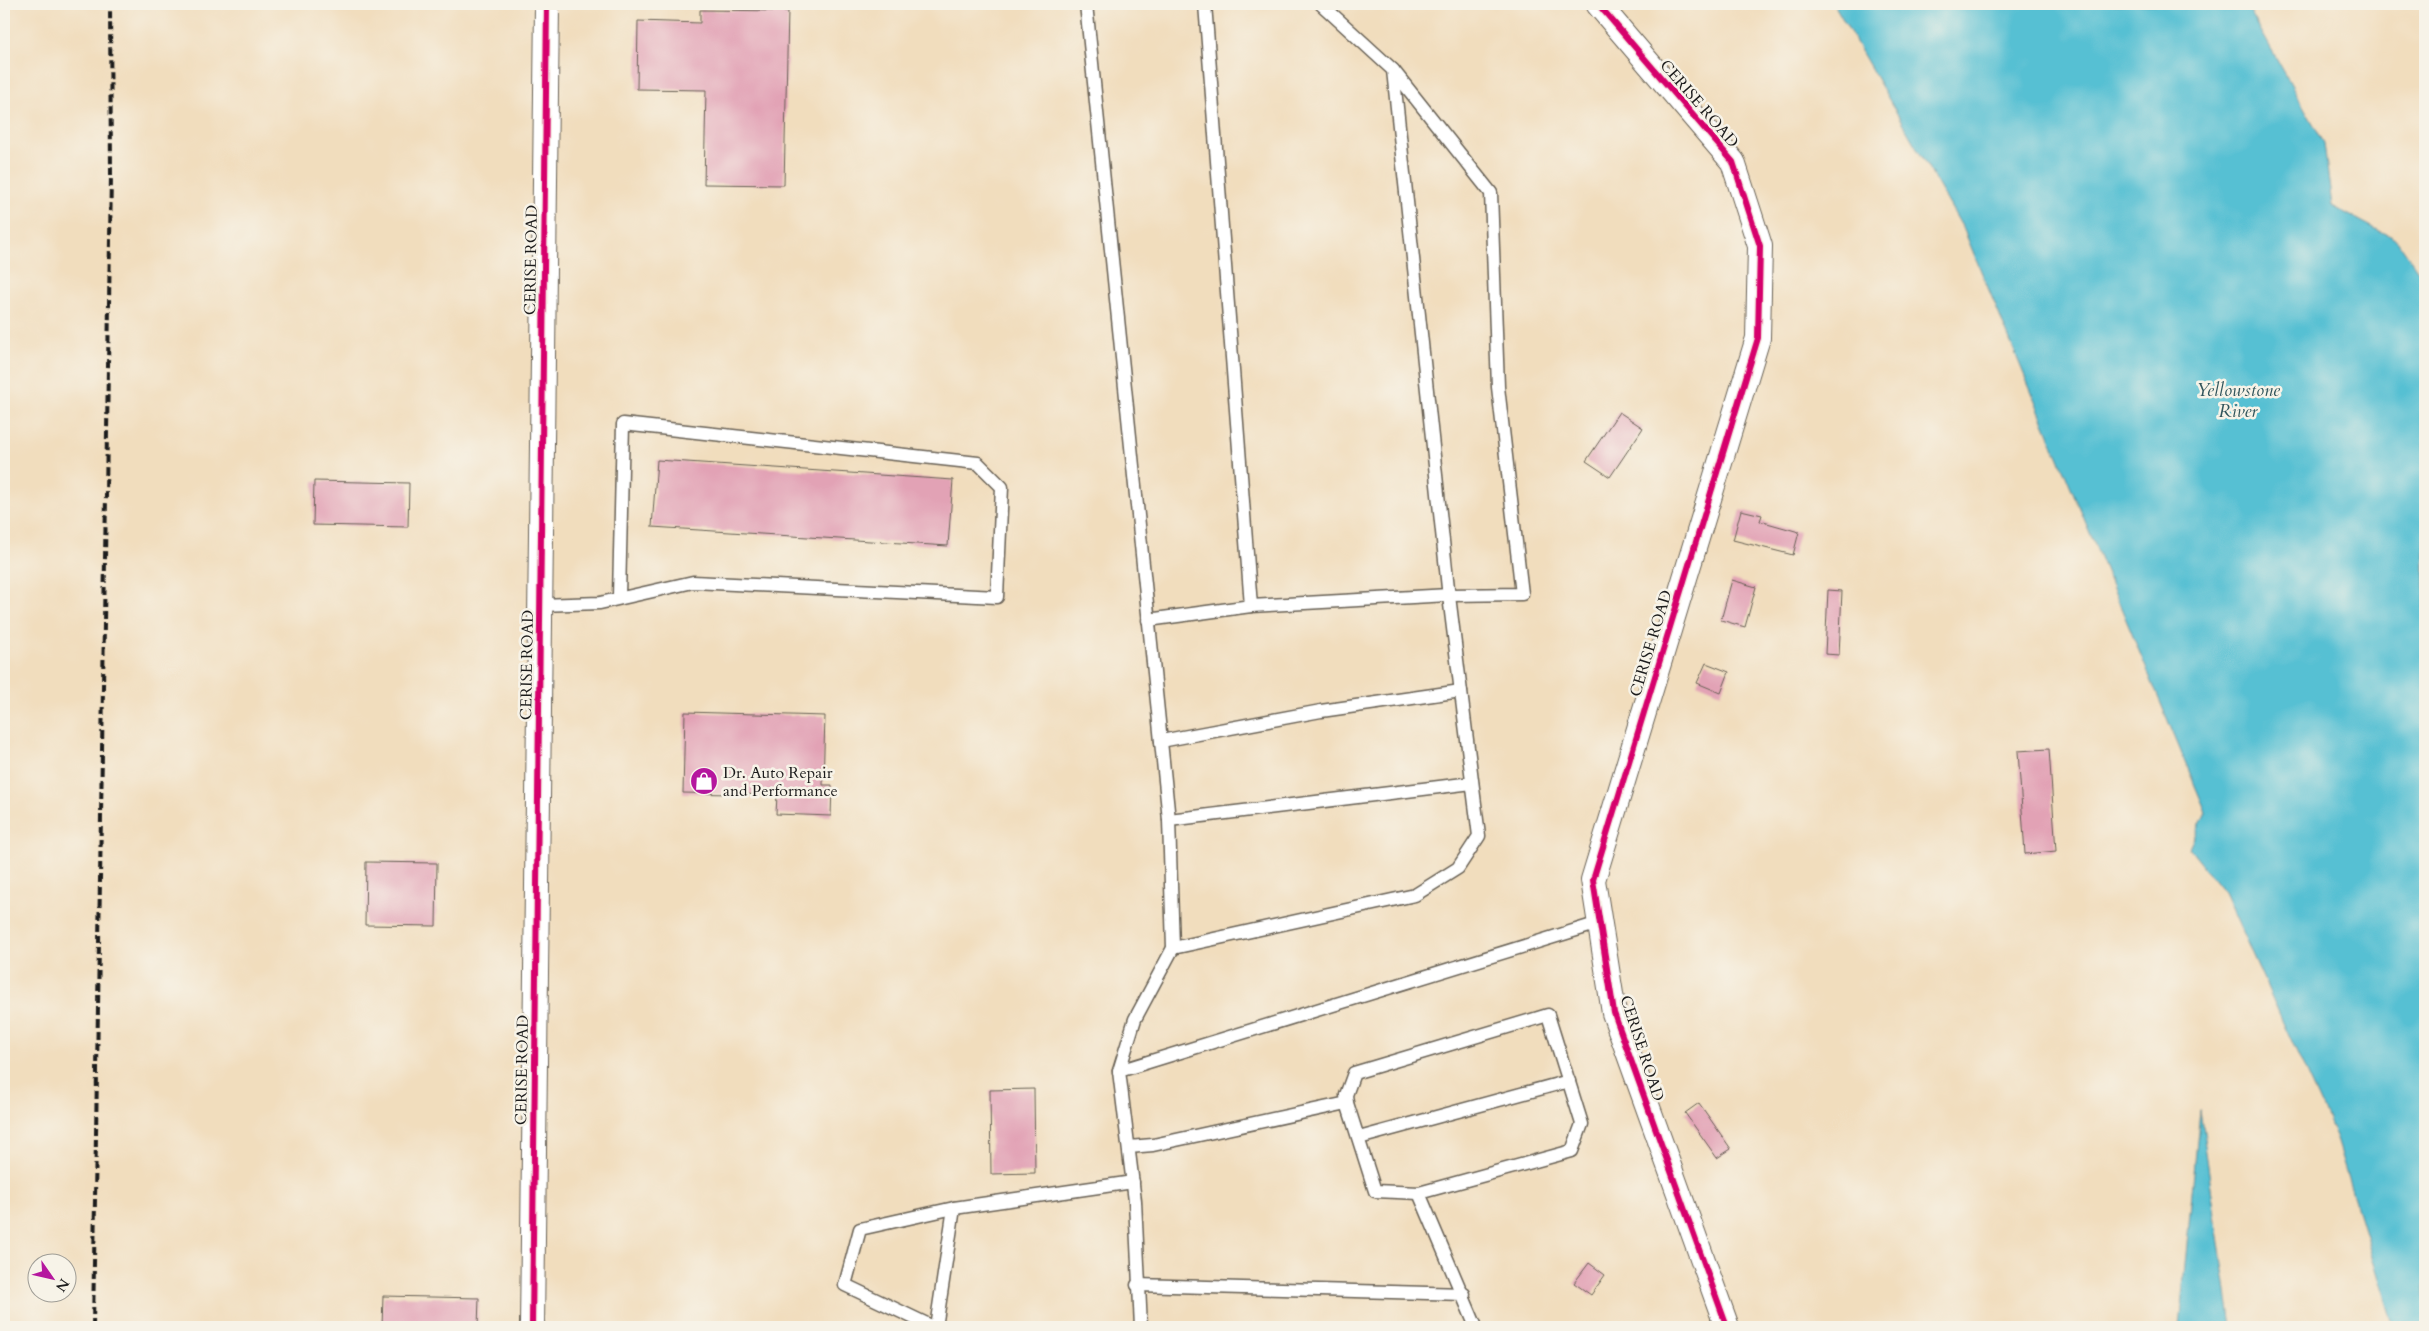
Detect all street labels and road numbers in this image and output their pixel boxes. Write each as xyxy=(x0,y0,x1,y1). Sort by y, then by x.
street label: CERISE ROAD xyxy=(1655,55,1744,152)
street label: CERISE ROAD xyxy=(519,205,543,315)
street label: CERISE ROAD xyxy=(1624,587,1678,699)
street label: CERISE ROAD xyxy=(515,610,539,720)
street label: CERISE ROAD xyxy=(1615,993,1670,1104)
street label: CERISE ROAD xyxy=(510,1015,534,1125)

